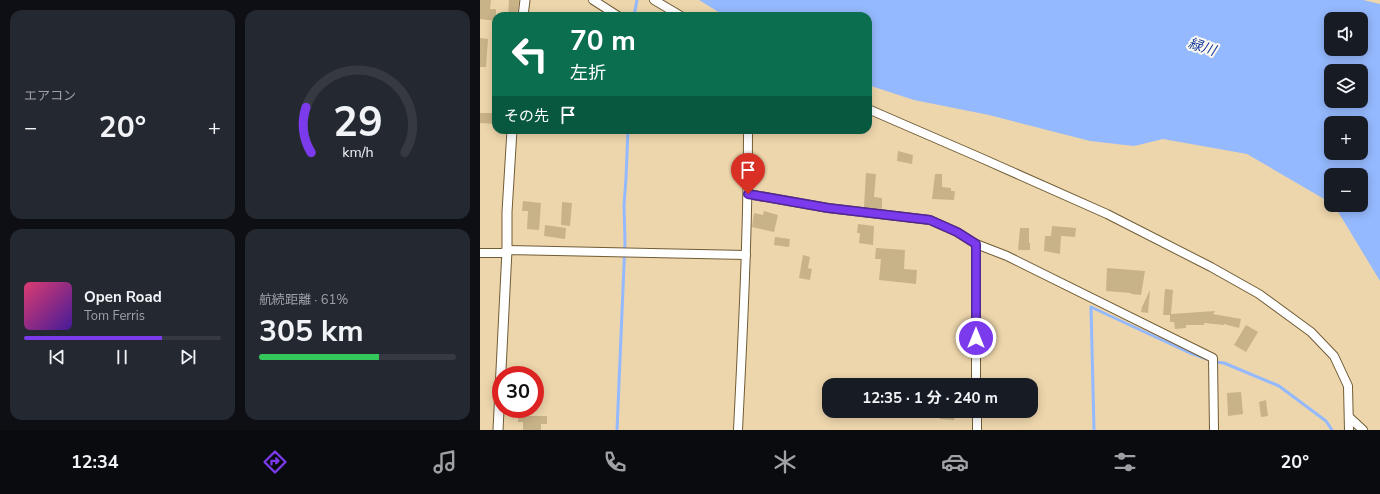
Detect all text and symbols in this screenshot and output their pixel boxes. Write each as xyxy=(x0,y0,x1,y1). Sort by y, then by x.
map controls xyxy=(1324,12,1368,212)
button: sound xyxy=(1324,12,1368,56)
text: 70 m xyxy=(570,22,636,60)
icon: left xyxy=(504,28,556,80)
water label: 緑川 xyxy=(1186,34,1220,61)
text: 左折 xyxy=(570,61,606,85)
button: layers xyxy=(1324,64,1368,108)
text: エアコン xyxy=(24,87,76,105)
text: 29 xyxy=(333,93,382,150)
icon: arrive xyxy=(557,104,579,126)
text: その先 xyxy=(504,106,549,126)
text: 20° xyxy=(99,107,146,148)
text: − xyxy=(24,113,37,143)
text: + xyxy=(208,113,221,143)
button: + xyxy=(1324,116,1368,160)
text: km/h xyxy=(342,142,373,161)
pin xyxy=(731,153,765,194)
icon: arrive xyxy=(737,159,759,181)
button: − xyxy=(1324,168,1368,212)
text: Open Road xyxy=(84,287,162,307)
text: 航続距離 · 61% xyxy=(259,291,348,309)
text: Tom Ferris xyxy=(84,307,145,325)
text: 305 km xyxy=(259,311,364,352)
position arrow xyxy=(955,317,997,359)
icon: previous xyxy=(46,346,68,368)
icon: pause xyxy=(111,346,133,368)
icon: next xyxy=(177,346,199,368)
speed limit sign: 30 xyxy=(492,366,544,418)
text: 12:35 · 1 分 · 240 m xyxy=(862,388,998,408)
icon: directions xyxy=(261,448,289,476)
icon: music xyxy=(431,448,459,476)
icon: phone xyxy=(601,448,629,476)
icon: climate xyxy=(771,448,799,476)
icon: car xyxy=(941,448,969,476)
icon: filters xyxy=(1111,448,1139,476)
text: 12:34 xyxy=(71,450,119,474)
text: 20° xyxy=(1281,450,1309,474)

